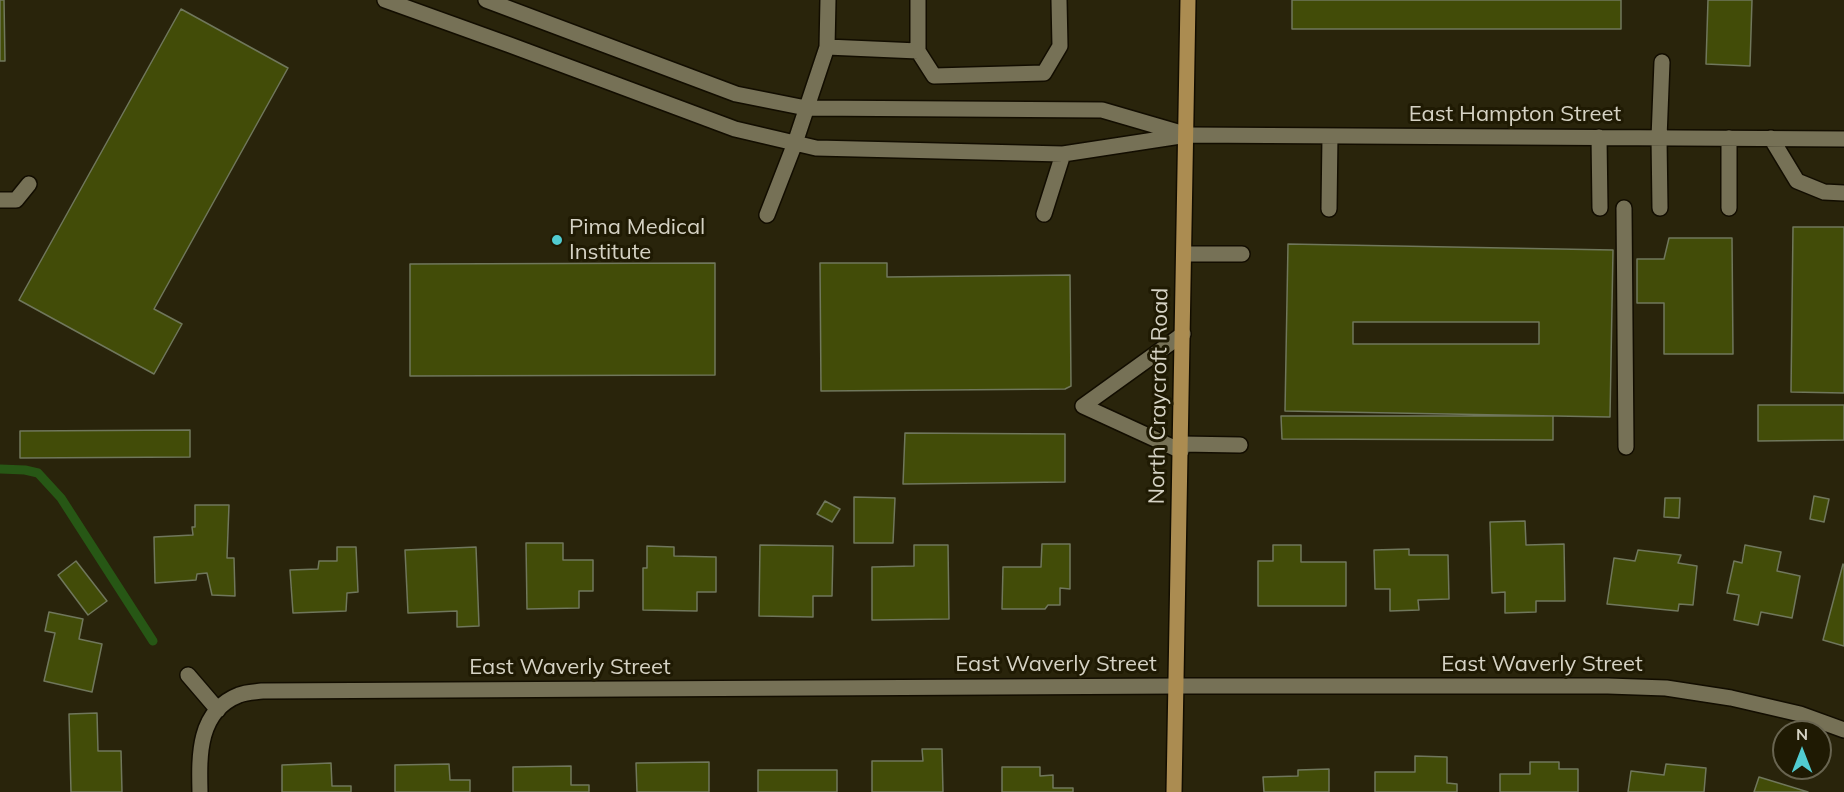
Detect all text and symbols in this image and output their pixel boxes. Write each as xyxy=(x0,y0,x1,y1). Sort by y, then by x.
street label: East Hampton Street xyxy=(1409,101,1621,127)
place label: Pima Medical Institute xyxy=(569,214,705,266)
marker: Pima Medical Institute xyxy=(550,233,564,247)
street label: North Craycroft Road xyxy=(1144,287,1174,505)
street label: East Waverly Street xyxy=(955,651,1157,677)
street label: East Waverly Street xyxy=(1441,651,1643,677)
street label: East Waverly Street xyxy=(469,654,671,680)
north arrow xyxy=(1772,720,1832,780)
text: N xyxy=(1796,724,1808,744)

